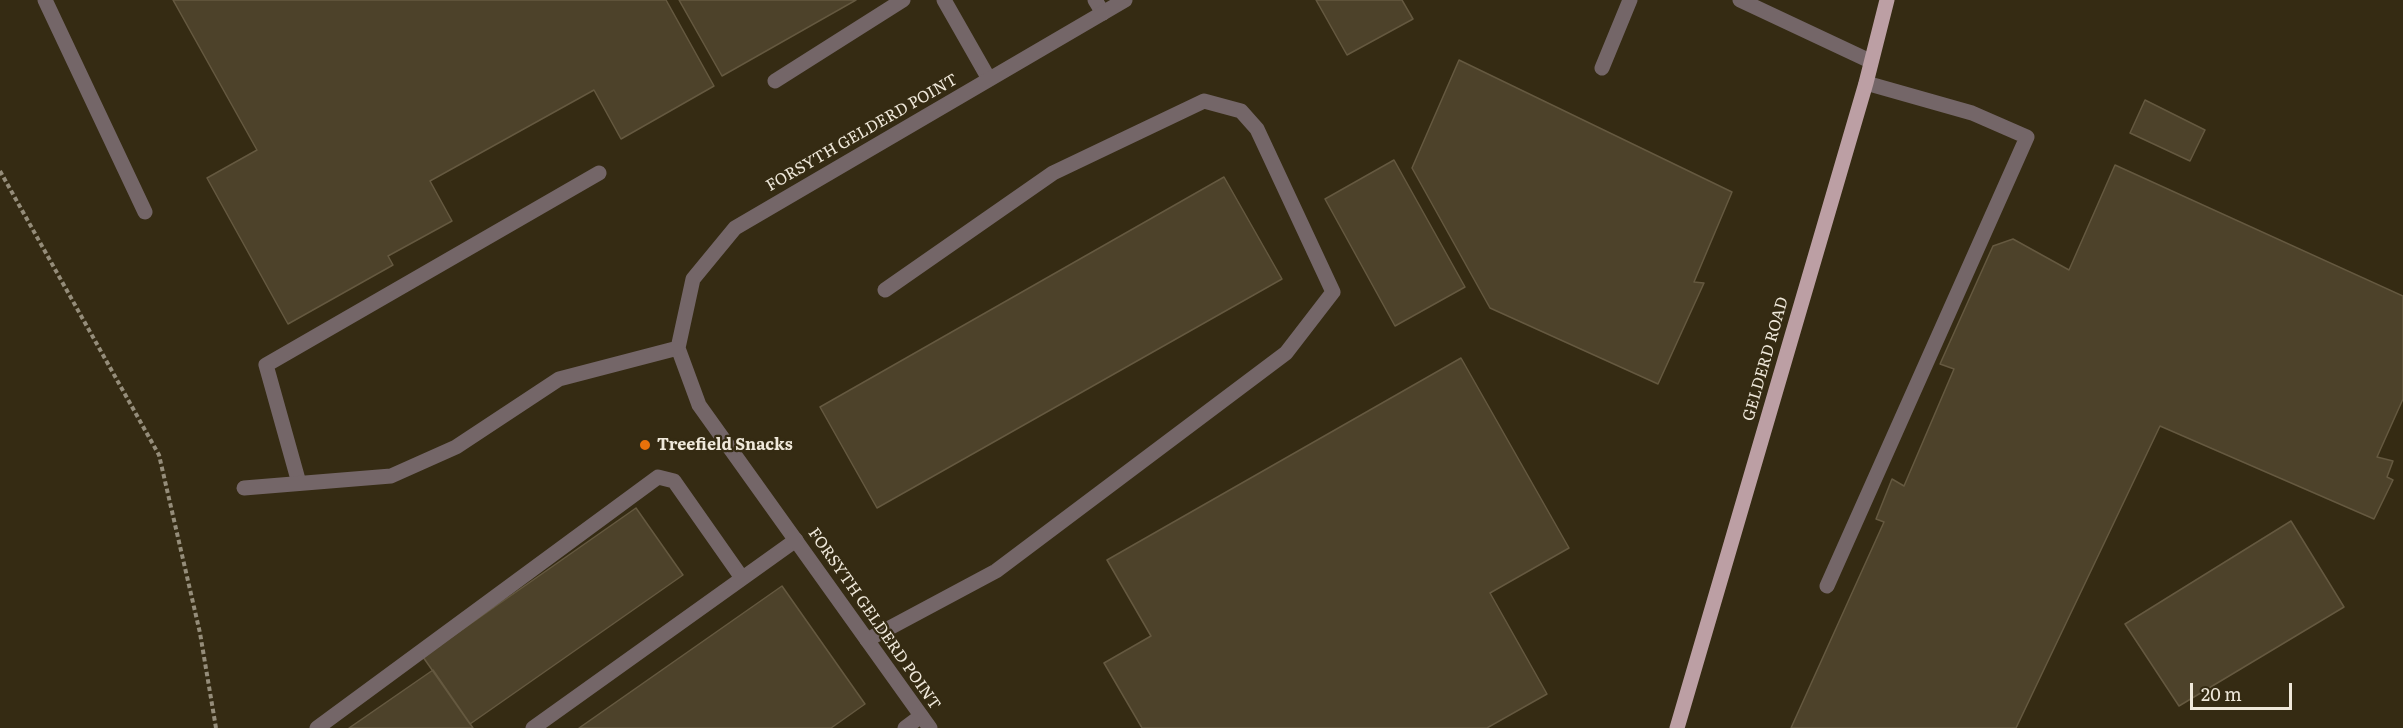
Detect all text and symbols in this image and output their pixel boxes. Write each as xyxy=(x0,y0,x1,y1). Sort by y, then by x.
street label: FORSYTH GELDERD POINT xyxy=(763,70,961,196)
street label: GELDERD ROAD xyxy=(1739,295,1793,423)
place label: Treefield Snacks xyxy=(657,435,793,455)
marker: Treefield Snacks xyxy=(638,438,652,452)
street label: FORSYTH GELDERD POINT xyxy=(804,524,944,714)
scale bar xyxy=(2193,671,2295,709)
text: 20 m xyxy=(2201,680,2242,707)

